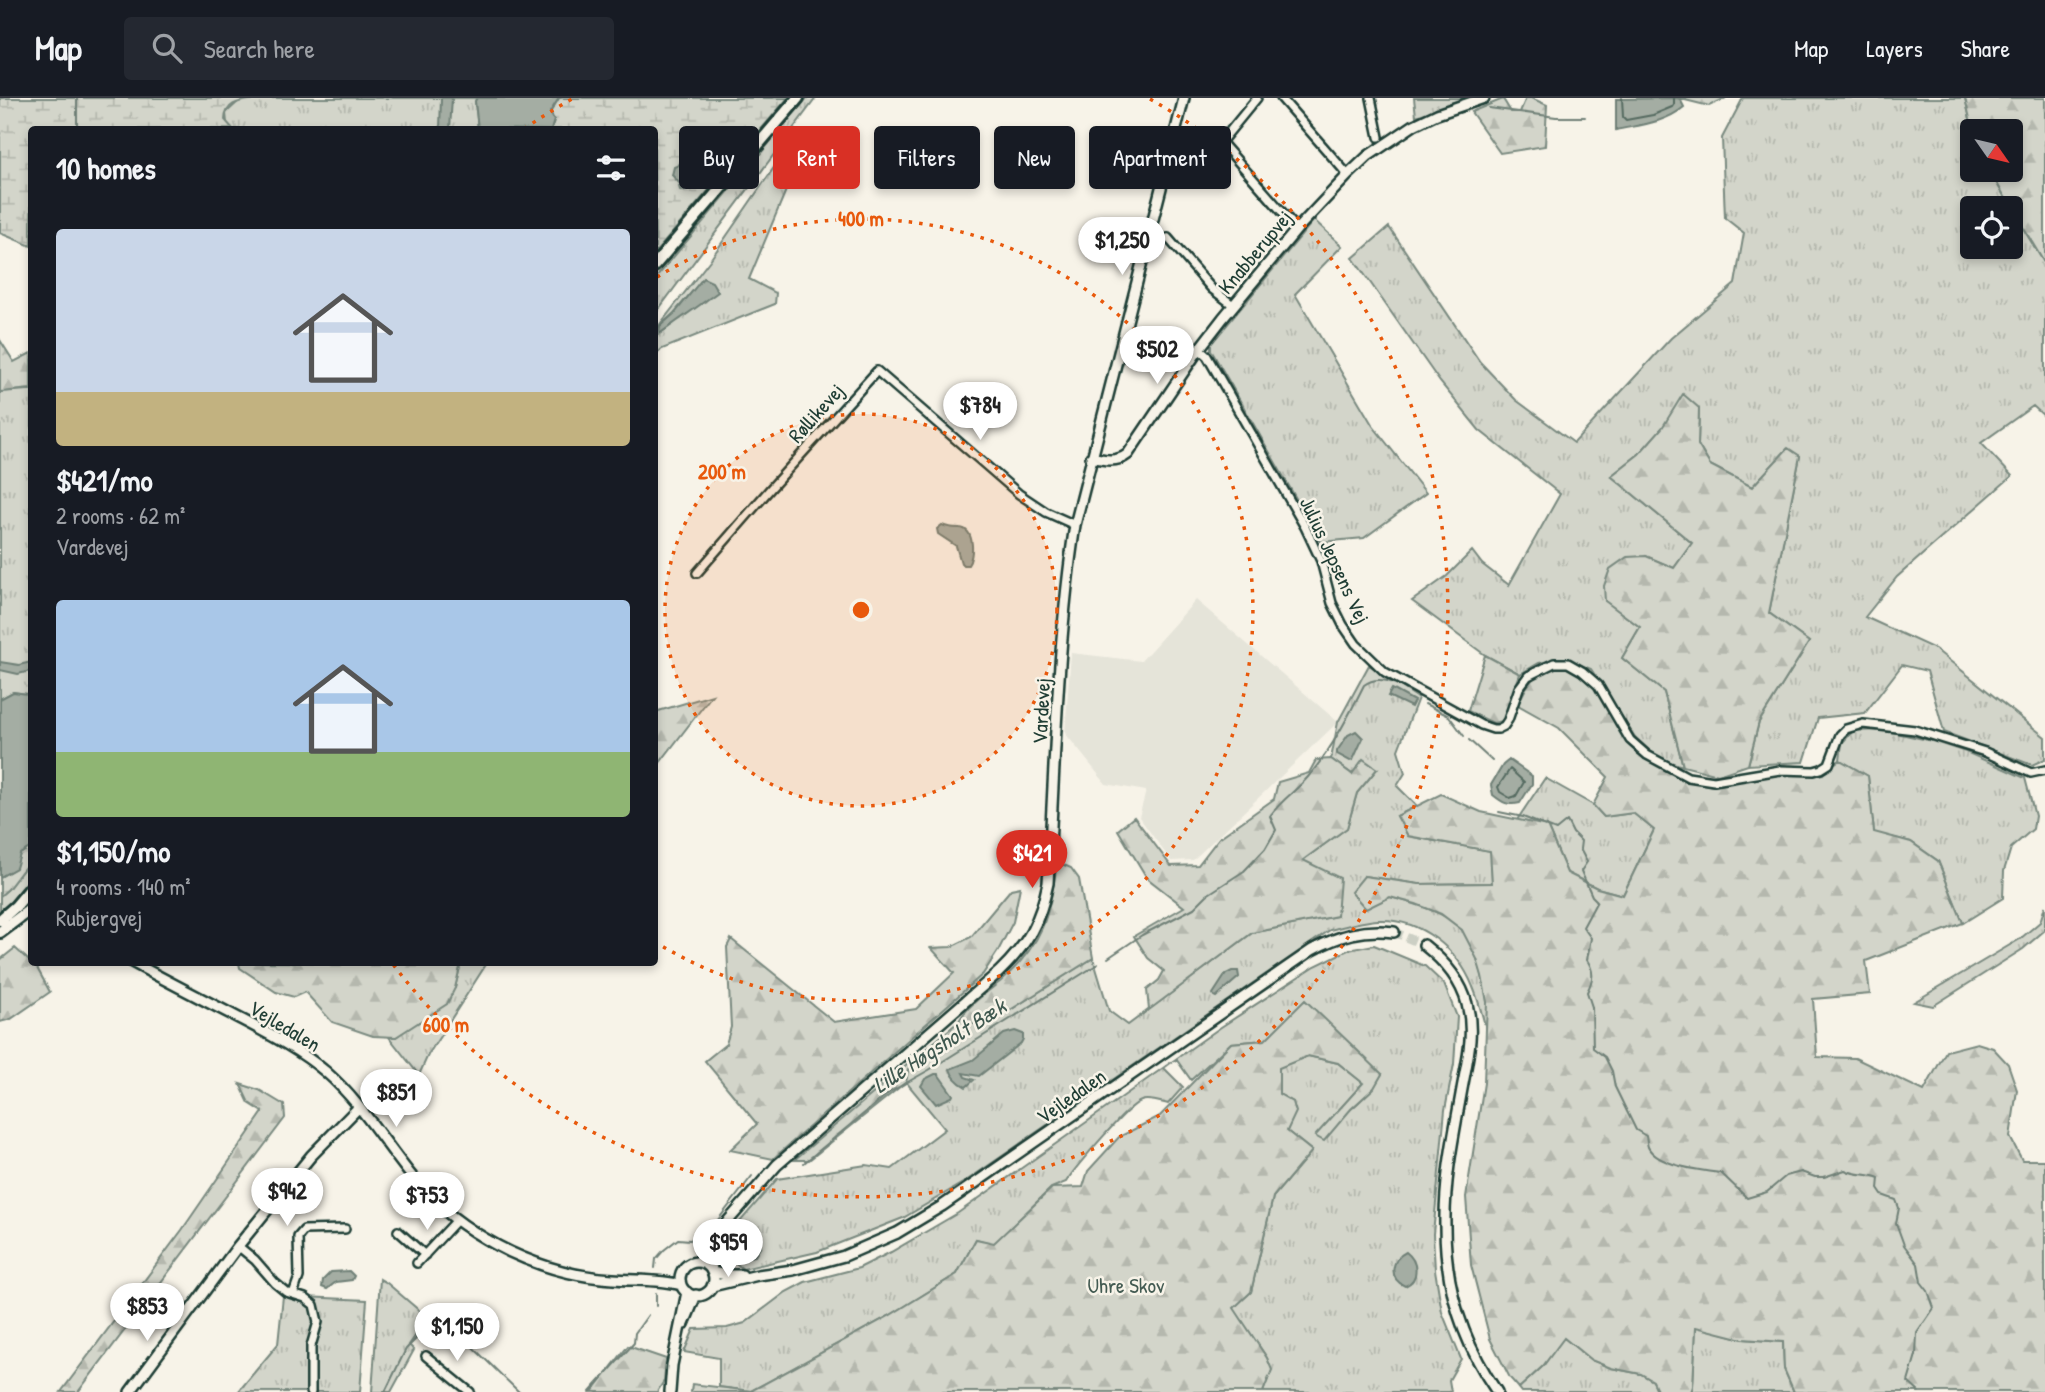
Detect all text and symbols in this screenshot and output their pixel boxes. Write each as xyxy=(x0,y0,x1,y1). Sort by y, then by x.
search box xyxy=(124,17,614,80)
text: Map xyxy=(35,26,82,70)
icon: search xyxy=(148,29,186,67)
text: Search here xyxy=(204,31,315,66)
text: Map xyxy=(1794,32,1828,64)
text: Layers xyxy=(1866,32,1923,64)
text: Share xyxy=(1961,32,2010,64)
north arrow xyxy=(1960,119,2023,182)
map controls xyxy=(1960,119,2023,259)
chip: Buy xyxy=(679,126,759,189)
chip: Rent xyxy=(773,126,860,189)
chip: Filters xyxy=(874,126,980,189)
chip: New xyxy=(994,126,1075,189)
chip: Apartment xyxy=(1089,126,1231,189)
text: 10 homes xyxy=(56,148,156,188)
icon: filters xyxy=(592,149,630,187)
button: locate xyxy=(1960,196,2023,259)
text: 400 m xyxy=(838,204,884,233)
street label: Knabberupvej xyxy=(1211,204,1299,300)
pin: $1,250 xyxy=(1065,218,1179,277)
text: $1,250 xyxy=(1094,224,1150,255)
icon: home xyxy=(280,275,406,401)
pin: $502 xyxy=(1116,327,1198,386)
text: $502 xyxy=(1136,333,1178,364)
street label: Røllikevej xyxy=(782,377,850,449)
pin: $784 xyxy=(939,382,1021,442)
text: $784 xyxy=(959,389,1001,420)
text: 200 m xyxy=(698,457,746,486)
text: $421/mo xyxy=(56,460,153,500)
street label: Julius Jepsens Vej xyxy=(1293,492,1377,628)
text: 2 rooms · 62 m² xyxy=(56,500,185,531)
text: Vardevej xyxy=(56,531,129,562)
centre of rings xyxy=(849,598,873,622)
icon: home xyxy=(280,646,406,772)
street label: Vardevej xyxy=(1025,677,1057,745)
pin: $421 xyxy=(991,830,1073,890)
text: $1,150/mo xyxy=(56,831,170,871)
text: $421 xyxy=(1012,837,1052,868)
text: 4 rooms · 140 m² xyxy=(56,871,190,902)
text: Rubjergvej xyxy=(56,902,143,933)
water label: Lille Høgsholt Bæk xyxy=(867,989,1014,1100)
street label: Vejledalen xyxy=(244,993,326,1059)
text: 600 m xyxy=(423,1010,469,1039)
street label: Vejledalen xyxy=(1030,1061,1112,1131)
pin: $851 xyxy=(355,1070,437,1129)
text: $851 xyxy=(376,1076,416,1107)
pin: $942 xyxy=(246,1168,328,1228)
pin: $753 xyxy=(386,1172,468,1232)
text: $942 xyxy=(267,1175,307,1206)
text: $753 xyxy=(405,1179,449,1210)
pin: $959 xyxy=(687,1220,769,1279)
text: $959 xyxy=(709,1226,747,1257)
park label: Uhre Skov xyxy=(1088,1271,1165,1300)
pin: $853 xyxy=(106,1284,188,1343)
text: $853 xyxy=(126,1290,168,1321)
pin: $1,150 xyxy=(400,1304,514,1363)
text: $1,150 xyxy=(430,1310,484,1341)

